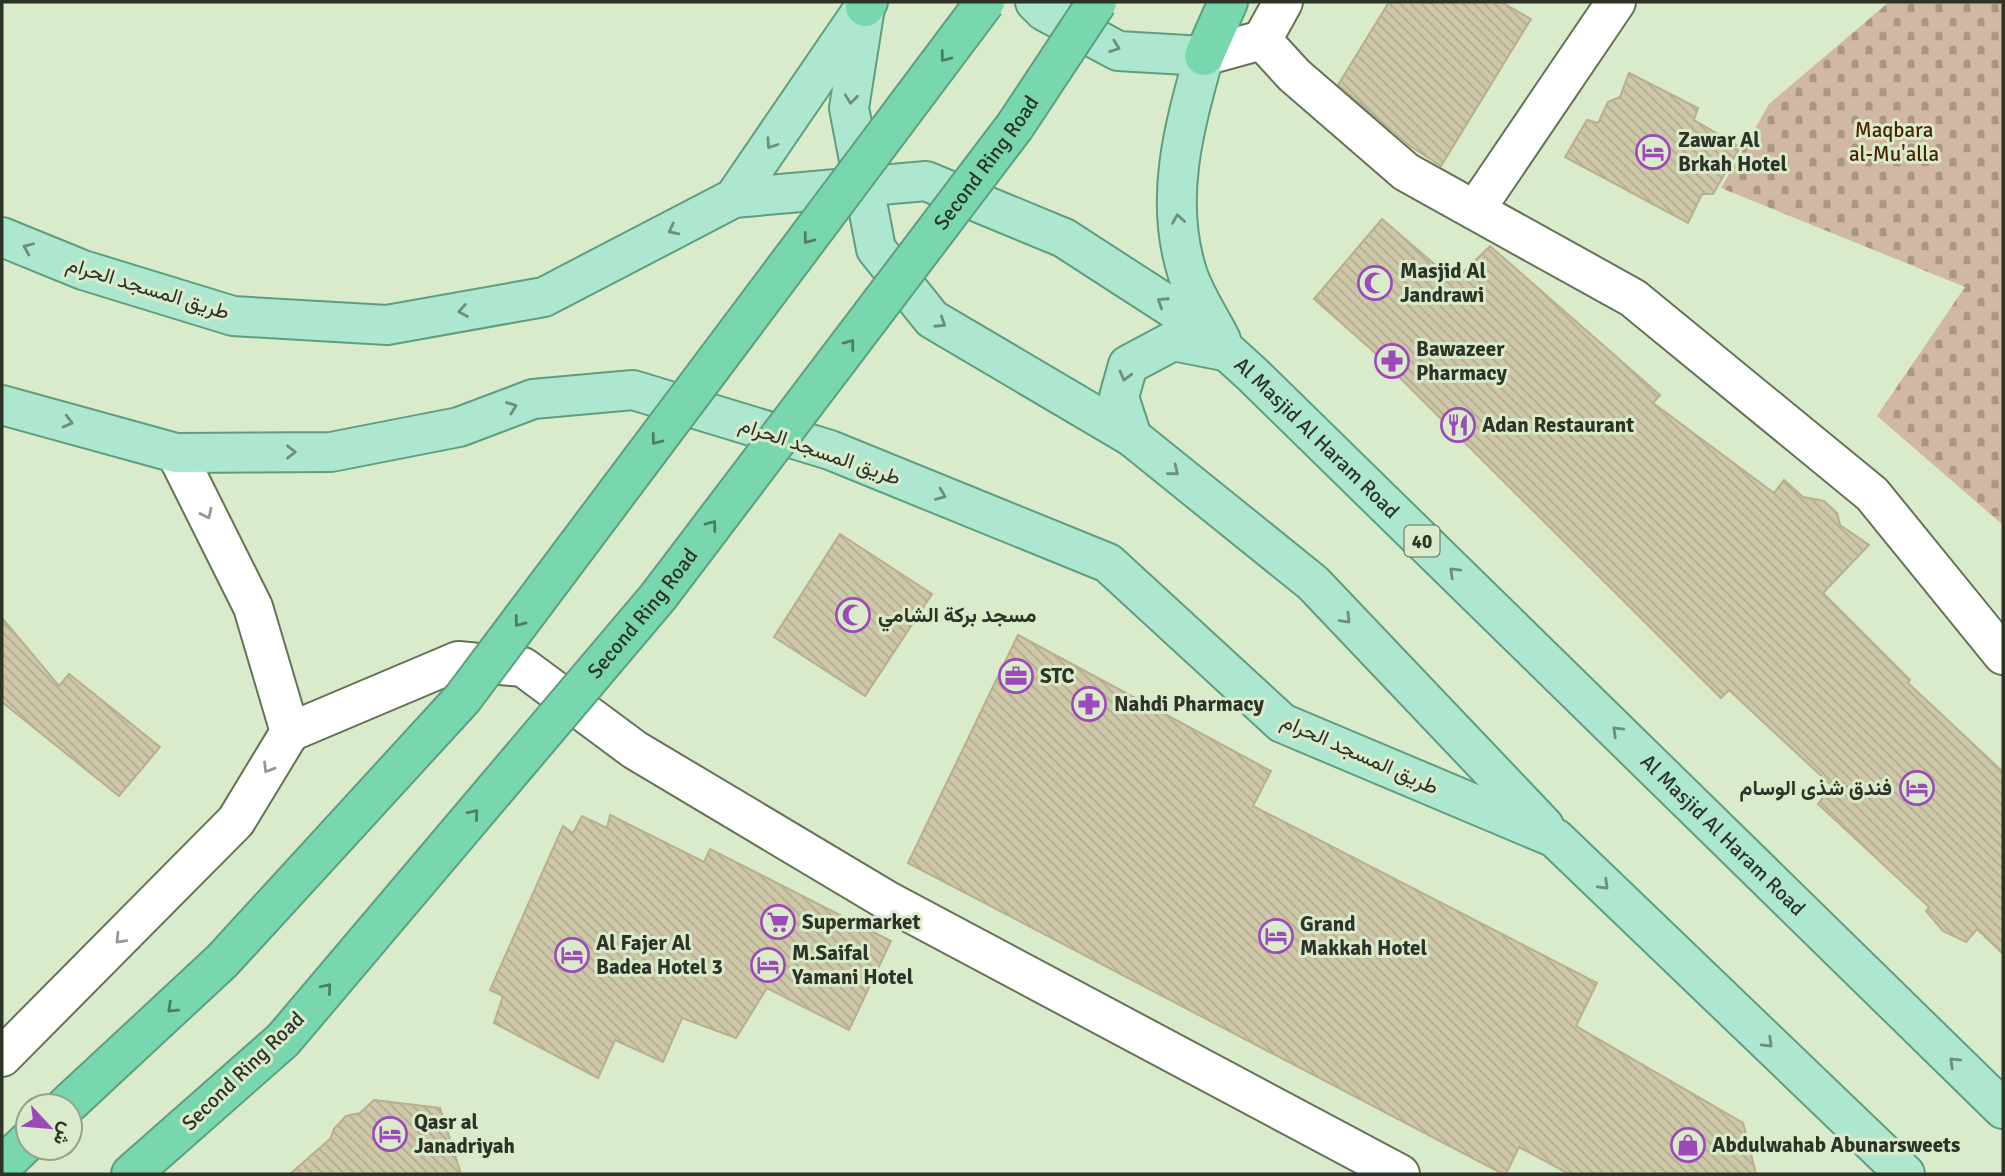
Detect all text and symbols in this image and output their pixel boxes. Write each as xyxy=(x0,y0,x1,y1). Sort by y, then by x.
one-way arrow xyxy=(1108,39,1120,53)
one-way arrow xyxy=(940,49,953,62)
street label: Second Ring Road xyxy=(928,91,1045,235)
one-way arrow xyxy=(844,93,859,105)
park label: Maqbara al-Mu'alla xyxy=(1849,117,1939,167)
place label: Zawar Al Brkah Hotel xyxy=(1678,127,1787,177)
hotel icon: Zawar Al Brkah Hotel xyxy=(1634,133,1672,171)
one-way arrow xyxy=(767,136,779,149)
one-way arrow xyxy=(1171,213,1186,225)
one-way arrow xyxy=(668,221,680,235)
one-way arrow xyxy=(803,231,816,243)
one-way arrow xyxy=(23,242,35,256)
street label: طريق المسجد الحرام xyxy=(63,251,233,326)
place label: Masjid Al Jandrawi xyxy=(1400,258,1486,308)
mosque icon: Masjid Al Jandrawi xyxy=(1356,264,1394,302)
one-way arrow xyxy=(1157,297,1170,310)
one-way arrow xyxy=(457,303,469,318)
one-way arrow xyxy=(933,315,946,328)
place label: Bawazeer Pharmacy xyxy=(1416,336,1507,386)
one-way arrow xyxy=(841,339,854,352)
pharmacy icon: Bawazeer Pharmacy xyxy=(1373,342,1411,380)
street label: Al Masjid Al Haram Road xyxy=(1229,351,1405,524)
one-way arrow xyxy=(1119,370,1133,382)
one-way arrow xyxy=(506,401,518,415)
restaurant icon: Adan Restaurant xyxy=(1439,406,1477,444)
street label: طريق المسجد الحرام xyxy=(735,411,904,492)
place label: Adan Restaurant xyxy=(1482,412,1634,438)
one-way arrow xyxy=(62,414,74,428)
one-way arrow xyxy=(652,432,665,445)
one-way arrow xyxy=(286,444,297,460)
one-way arrow xyxy=(1165,463,1178,475)
one-way arrow xyxy=(934,486,946,500)
one-way arrow xyxy=(198,507,212,519)
one-way arrow xyxy=(704,520,717,533)
road number: 40 xyxy=(1404,526,1440,556)
street label: Second Ring Road xyxy=(582,543,703,684)
one-way arrow xyxy=(1450,567,1463,580)
mosque icon: مسجد بركة الشامي xyxy=(834,596,872,634)
place label: مسجد بركة الشامي xyxy=(878,602,1036,632)
one-way arrow xyxy=(1338,611,1351,624)
one-way arrow xyxy=(515,614,528,626)
office icon: STC xyxy=(997,657,1035,695)
place label: STC xyxy=(1040,663,1075,689)
pharmacy icon: Nahdi Pharmacy xyxy=(1070,685,1108,723)
place label: Nahdi Pharmacy xyxy=(1114,691,1264,717)
street label: طريق المسجد الحرام xyxy=(1277,708,1443,801)
one-way arrow xyxy=(1612,727,1625,740)
street label: Al Masjid Al Haram Road xyxy=(1635,748,1811,921)
one-way arrow xyxy=(263,760,276,773)
hotel icon: فندق شذى الوسام xyxy=(1898,769,1936,807)
place label: فندق شذى الوسام xyxy=(1740,775,1892,802)
one-way arrow xyxy=(466,809,478,822)
one-way arrow xyxy=(1596,877,1609,890)
supermarket icon: Supermarket xyxy=(759,903,797,941)
place label: Supermarket xyxy=(802,909,920,935)
place label: Grand Makkah Hotel xyxy=(1300,911,1428,961)
hotel icon: Grand Makkah Hotel xyxy=(1257,917,1295,955)
place label: Al Fajer Al Badea Hotel 3 xyxy=(596,930,723,980)
one-way arrow xyxy=(116,931,128,943)
hotel icon: Al Fajer Al Badea Hotel 3 xyxy=(553,936,591,974)
place label: M.Saifal Yamani Hotel xyxy=(791,940,914,990)
hotel icon: M.Saifal Yamani Hotel xyxy=(749,946,787,984)
one-way arrow xyxy=(319,983,331,996)
one-way arrow xyxy=(167,999,180,1012)
street label: Second Ring Road xyxy=(176,1006,310,1136)
one-way arrow xyxy=(1760,1034,1773,1047)
one-way arrow xyxy=(1950,1057,1963,1070)
north arrow xyxy=(14,1092,84,1162)
place label: Qasr al Janadriyah xyxy=(414,1109,515,1159)
hotel icon: Qasr al Janadriyah xyxy=(371,1115,409,1153)
text: ش xyxy=(48,1118,79,1150)
shop icon: Abdulwahab Abunarsweets xyxy=(1669,1126,1707,1164)
place label: Abdulwahab Abunarsweets xyxy=(1712,1132,1960,1158)

